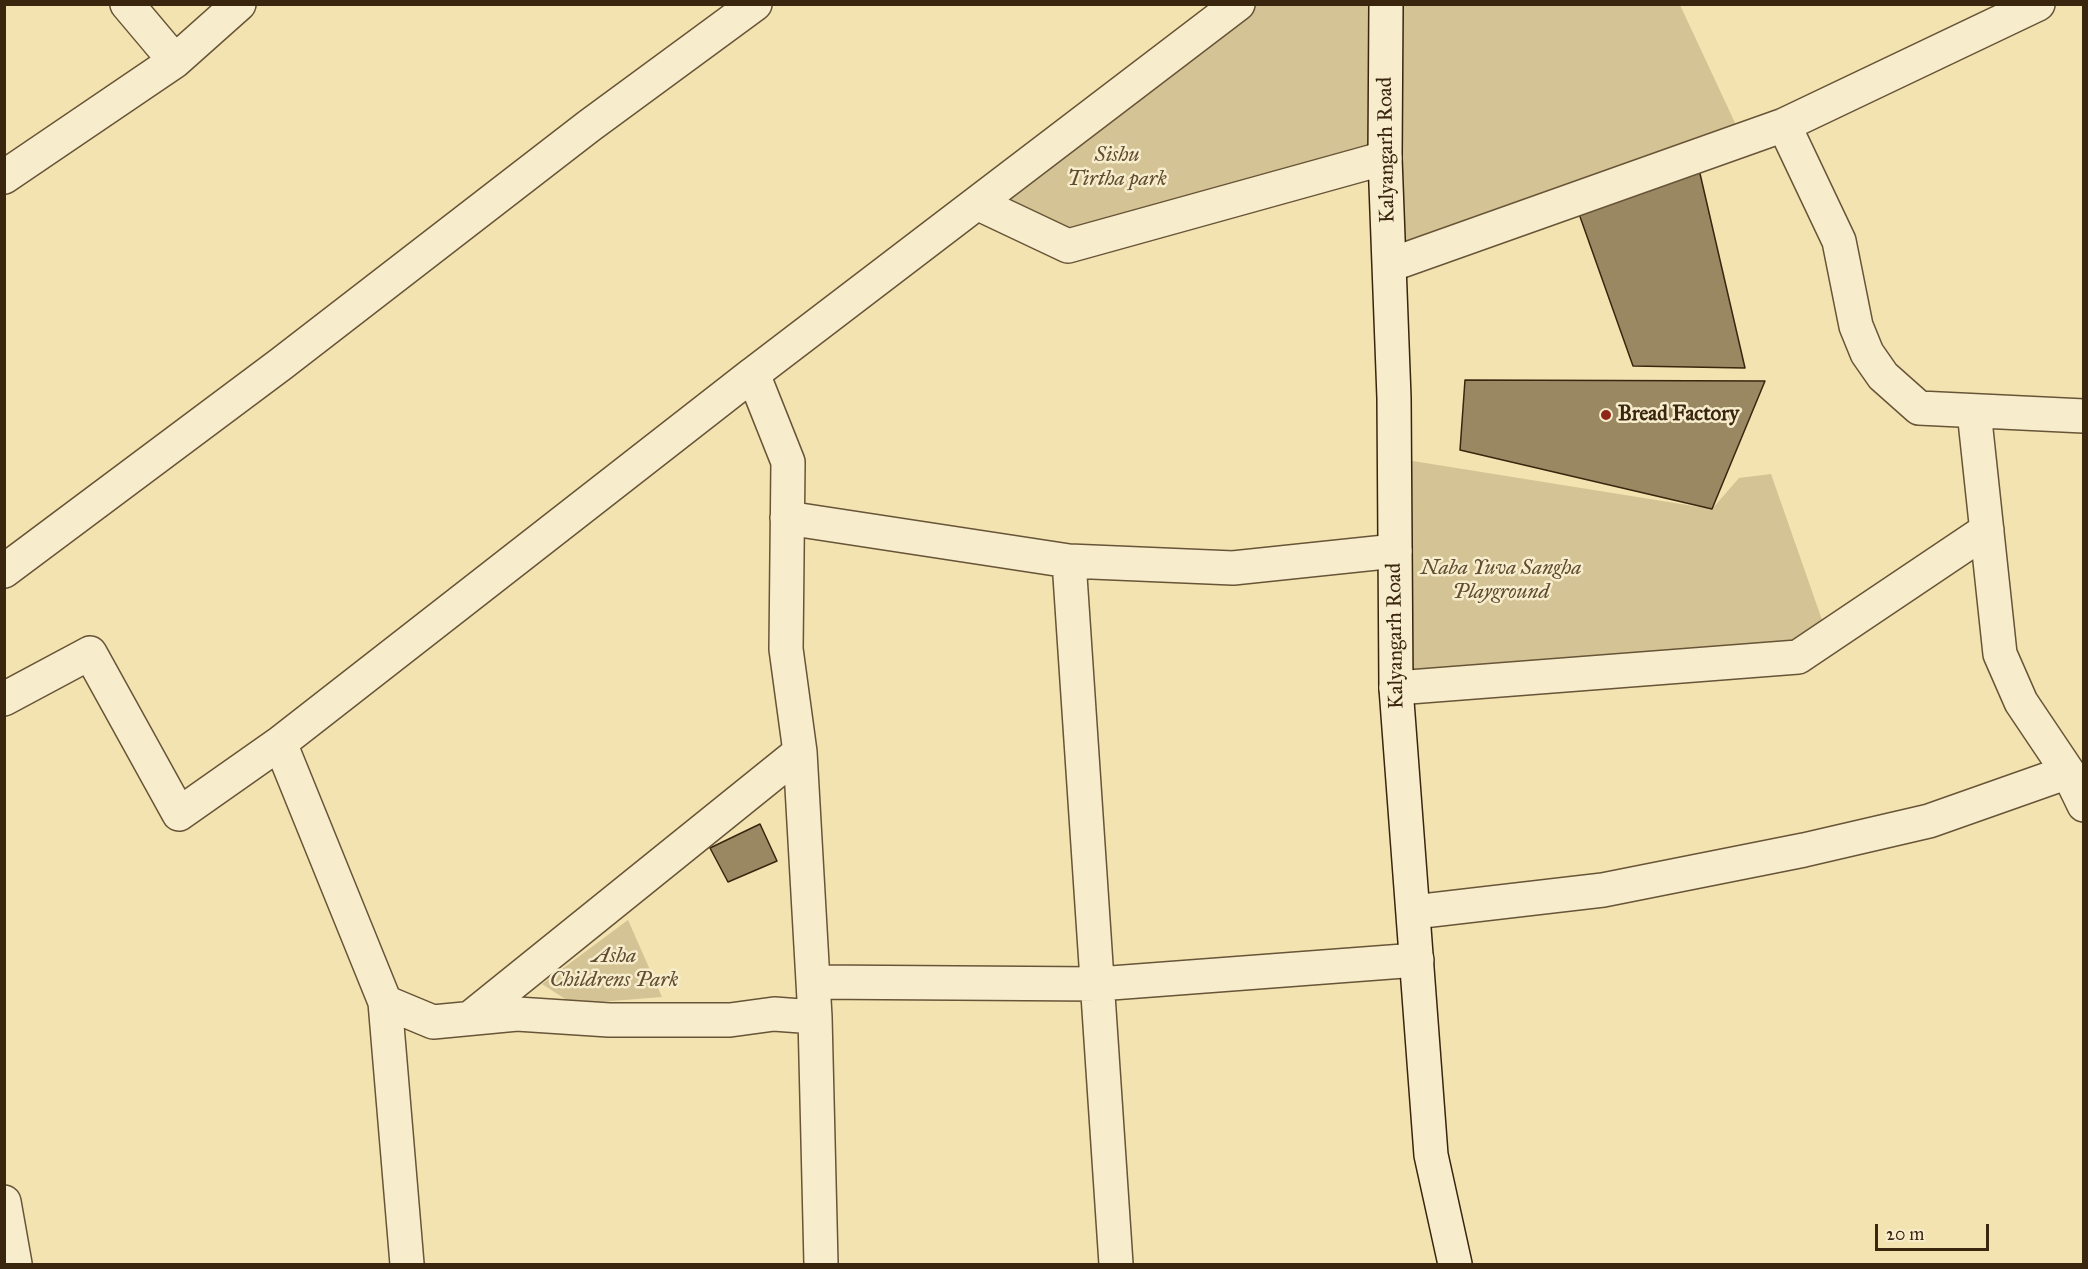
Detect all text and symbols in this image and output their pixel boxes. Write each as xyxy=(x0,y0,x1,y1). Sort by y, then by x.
street label: Kalyangarh Road xyxy=(1373,77,1401,223)
park label: Sishu Tirtha park xyxy=(1067,143,1167,193)
place label: Bread Factory xyxy=(1618,402,1739,428)
marker: Bread Factory xyxy=(1599,408,1613,422)
park label: Naba Yuva Sangha Playground xyxy=(1421,556,1581,606)
street label: Kalyangarh Road xyxy=(1382,563,1410,709)
park label: Asha Childrens Park xyxy=(550,944,678,994)
scale bar xyxy=(1878,1212,1992,1250)
text: 20 m xyxy=(1886,1223,1924,1245)

